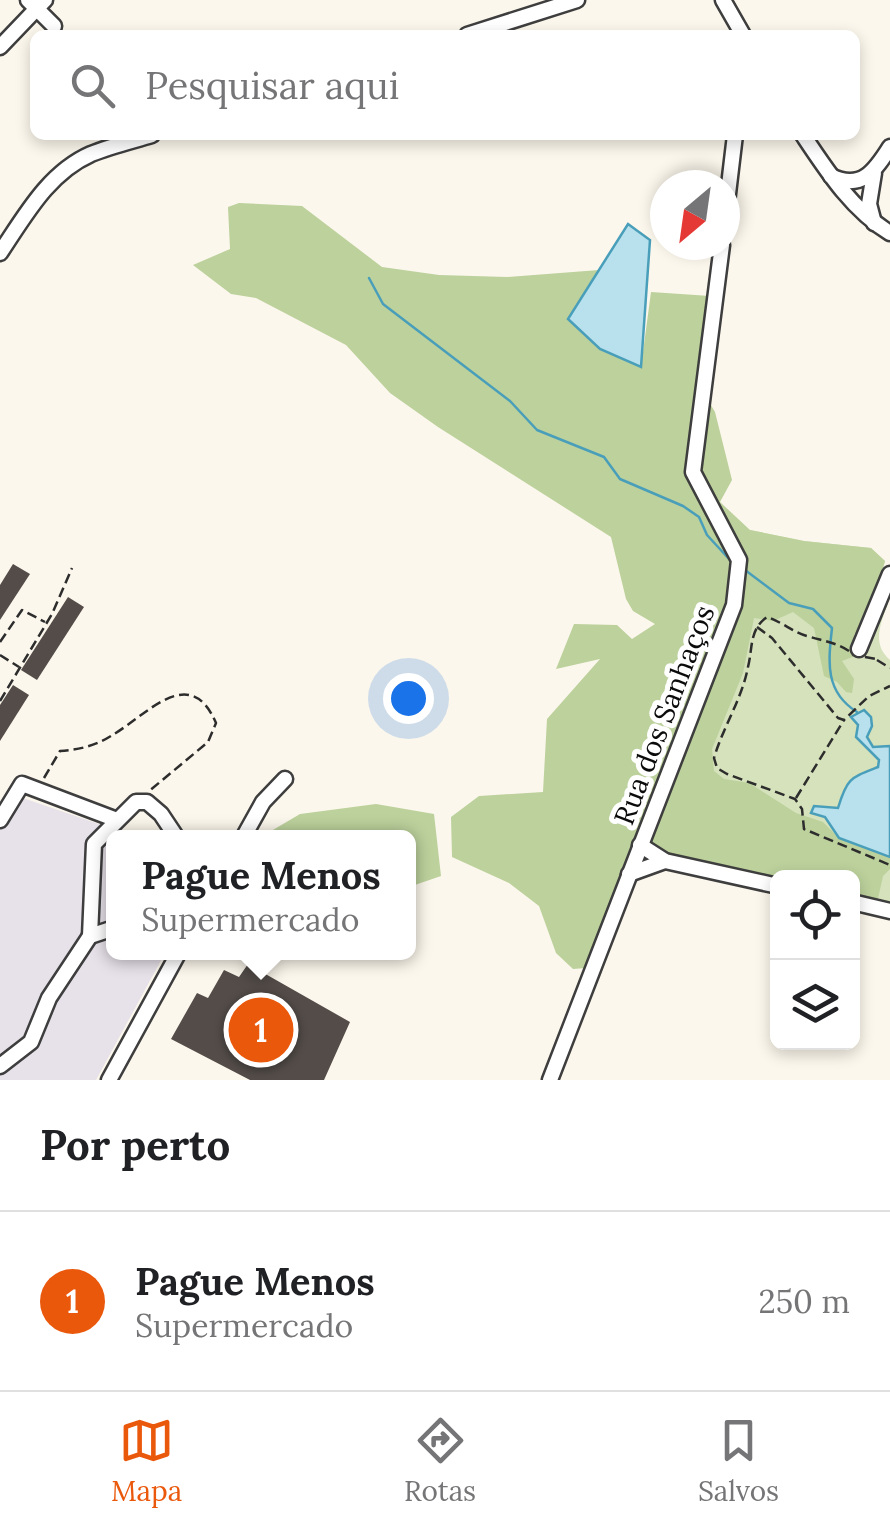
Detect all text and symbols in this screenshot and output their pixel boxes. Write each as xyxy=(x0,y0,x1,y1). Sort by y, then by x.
search box xyxy=(30,30,860,140)
icon: search xyxy=(65,58,120,113)
text: Pesquisar aqui xyxy=(145,61,399,109)
north arrow xyxy=(650,170,740,260)
street label: Rua dos Sanhaços xyxy=(606,600,722,830)
your location xyxy=(383,673,434,724)
popup xyxy=(106,830,416,960)
text: Pague Menos xyxy=(141,851,381,899)
map controls xyxy=(770,870,860,1050)
button: locate xyxy=(770,870,860,960)
text: Supermercado xyxy=(141,899,359,940)
button: layers xyxy=(770,960,860,1050)
pin: 1 xyxy=(228,992,294,1068)
text: Por perto xyxy=(40,1118,230,1172)
text: Pague Menos xyxy=(135,1257,375,1305)
text: 1 xyxy=(66,1281,79,1322)
text: 250 m xyxy=(758,1281,850,1322)
text: Supermercado xyxy=(135,1305,353,1346)
tab: Mapa xyxy=(111,1413,182,1509)
tab: Rotas xyxy=(404,1413,476,1509)
tab: Salvos xyxy=(698,1413,779,1509)

